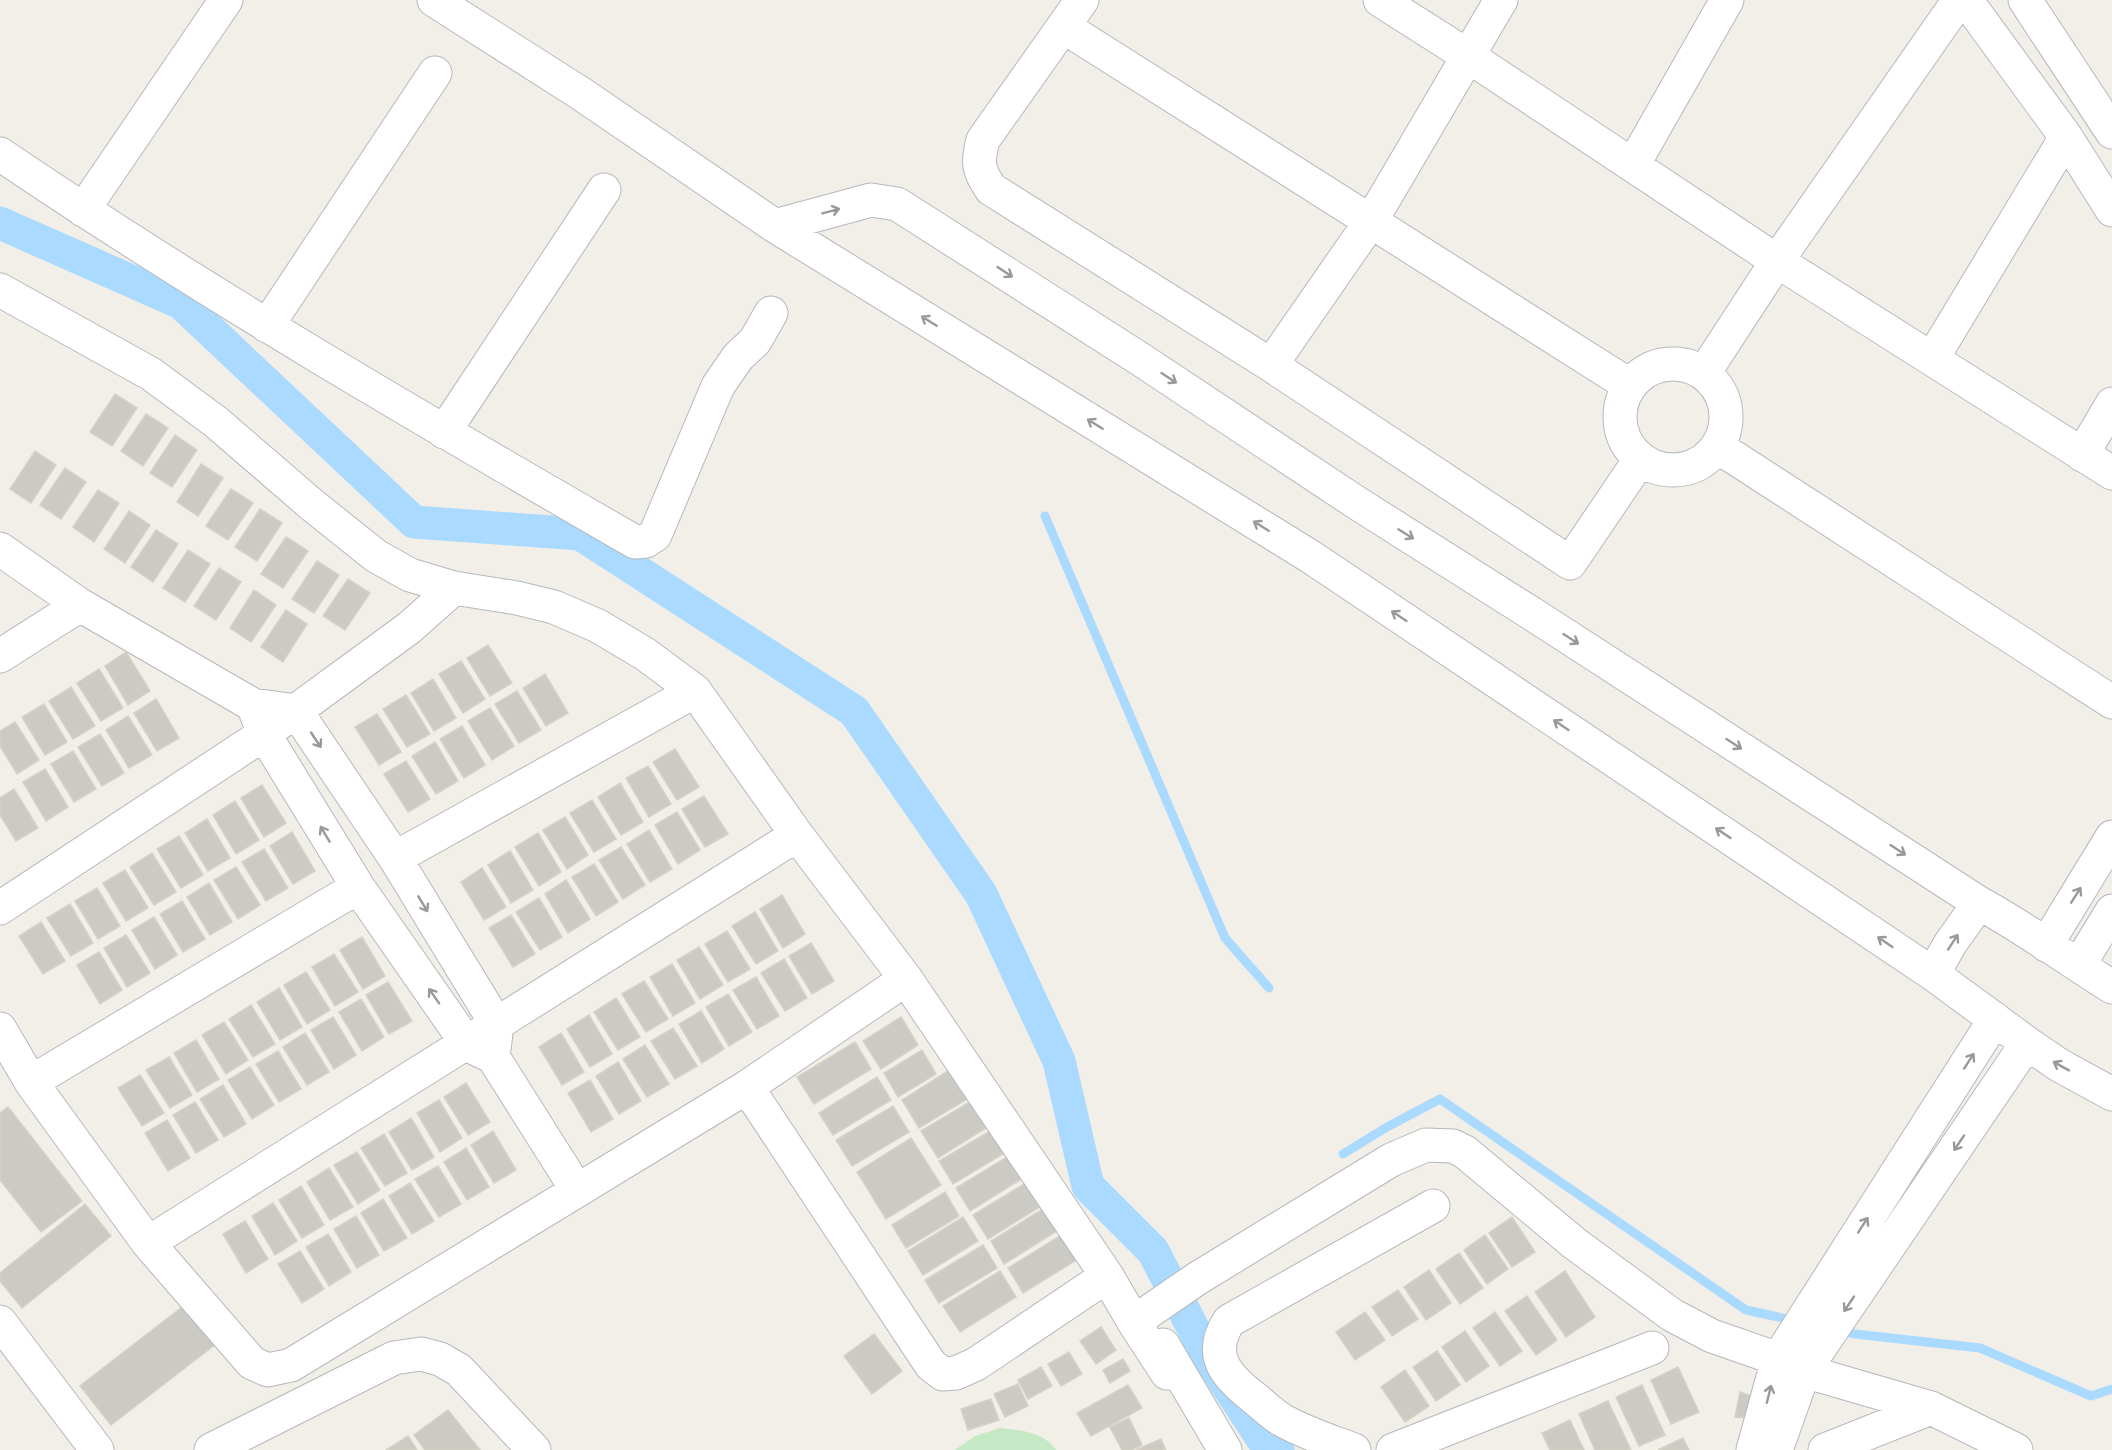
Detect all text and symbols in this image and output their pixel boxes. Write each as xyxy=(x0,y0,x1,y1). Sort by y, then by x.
one-way arrow xyxy=(821,205,840,216)
one-way arrow xyxy=(996,267,1013,279)
one-way arrow xyxy=(921,315,938,328)
one-way arrow xyxy=(1160,372,1177,384)
one-way arrow xyxy=(1087,417,1104,429)
one-way arrow xyxy=(1253,520,1270,532)
one-way arrow xyxy=(1397,529,1414,541)
one-way arrow xyxy=(1391,610,1408,622)
one-way arrow xyxy=(1562,632,1579,645)
one-way arrow xyxy=(1553,718,1570,730)
one-way arrow xyxy=(310,732,322,748)
one-way arrow xyxy=(1726,738,1743,751)
one-way arrow xyxy=(319,826,331,843)
one-way arrow xyxy=(1715,827,1732,839)
one-way arrow xyxy=(1889,845,1906,857)
one-way arrow xyxy=(2071,887,2083,904)
one-way arrow xyxy=(416,895,429,912)
one-way arrow xyxy=(1946,933,1959,950)
one-way arrow xyxy=(1877,936,1894,948)
one-way arrow xyxy=(428,988,440,1004)
one-way arrow xyxy=(1963,1053,1975,1070)
one-way arrow xyxy=(2053,1059,2070,1071)
one-way arrow xyxy=(1953,1135,1965,1151)
one-way arrow xyxy=(1858,1217,1870,1234)
one-way arrow xyxy=(1843,1296,1855,1312)
one-way arrow xyxy=(1763,1385,1775,1404)

